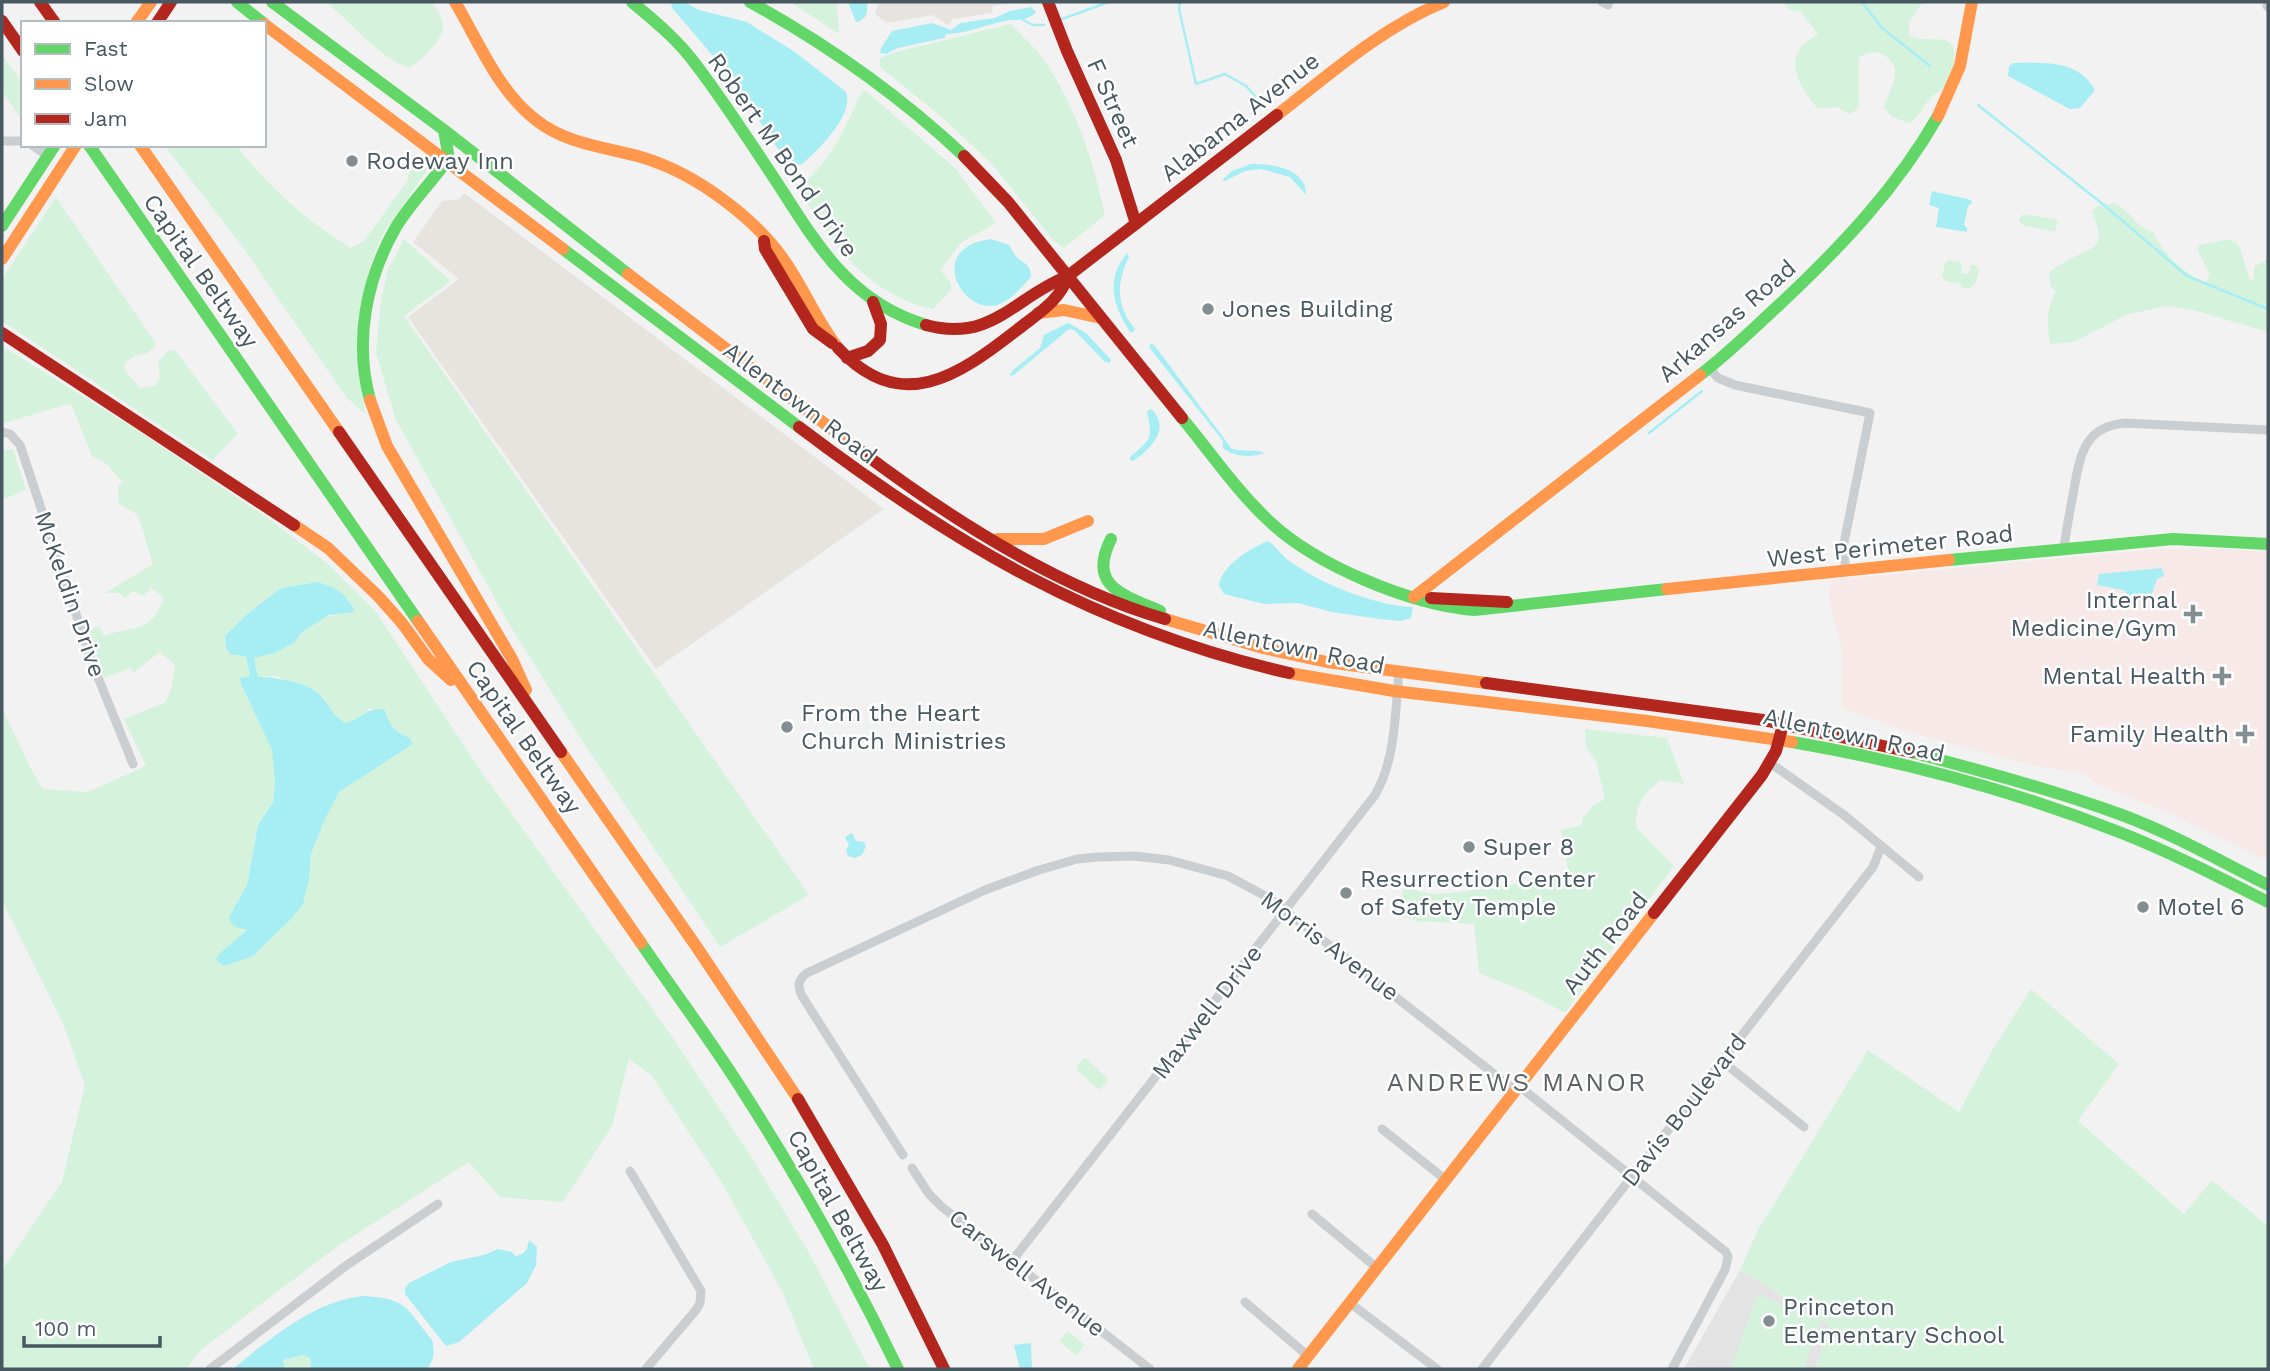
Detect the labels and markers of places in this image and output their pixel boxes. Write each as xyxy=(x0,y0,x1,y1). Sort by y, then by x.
place label: Rodeway Inn xyxy=(366,147,514,175)
marker: Rodeway Inn xyxy=(344,153,360,169)
place label: Jones Building xyxy=(1222,295,1393,323)
marker: Jones Building xyxy=(1200,301,1216,317)
place label: Internal Medicine/Gym xyxy=(2010,586,2178,642)
marker: Internal Medicine/Gym xyxy=(2183,604,2203,624)
place label: Mental Health xyxy=(2042,662,2206,690)
marker: Mental Health xyxy=(2212,666,2232,686)
place label: From the Heart Church Ministries xyxy=(801,699,1007,755)
marker: From the Heart Church Ministries xyxy=(779,719,795,735)
place label: Family Health xyxy=(2069,720,2229,748)
marker: Family Health xyxy=(2235,724,2255,744)
place label: Super 8 xyxy=(1483,833,1574,861)
marker: Super 8 xyxy=(1461,839,1477,855)
place label: Resurrection Center of Safety Temple xyxy=(1360,865,1596,921)
marker: Resurrection Center of Safety Temple xyxy=(1338,885,1354,901)
place label: Motel 6 xyxy=(2157,893,2245,921)
marker: Motel 6 xyxy=(2135,899,2151,915)
place label: Princeton Elementary School xyxy=(1783,1293,2005,1349)
marker: Princeton Elementary School xyxy=(1761,1313,1777,1329)

